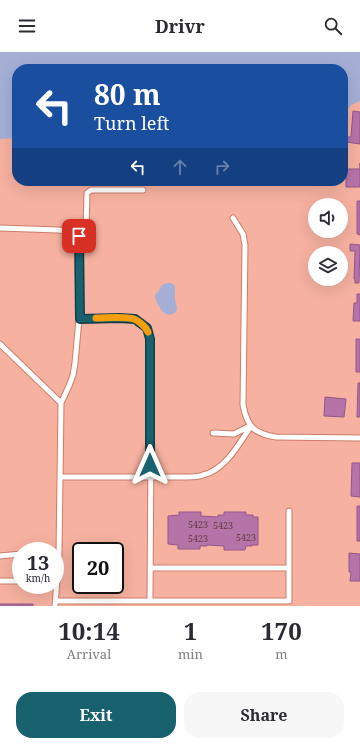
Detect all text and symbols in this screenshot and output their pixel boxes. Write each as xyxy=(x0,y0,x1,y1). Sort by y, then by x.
text: Drivr xyxy=(155,14,205,38)
icon: menu xyxy=(16,15,38,37)
icon: search xyxy=(322,15,344,37)
text: 80 m xyxy=(94,75,161,113)
icon: left xyxy=(28,80,80,132)
text: Turn left xyxy=(94,111,169,135)
icon: left xyxy=(127,156,149,178)
icon: ahead xyxy=(169,156,191,178)
icon: right xyxy=(211,156,233,178)
map controls xyxy=(308,198,348,286)
button: sound xyxy=(308,198,348,238)
pin xyxy=(62,219,96,253)
icon: arrive xyxy=(68,225,90,247)
button: layers xyxy=(308,246,348,286)
position arrow xyxy=(129,444,171,486)
house number: 5423 xyxy=(188,518,208,531)
house number: 5423 xyxy=(213,519,233,532)
house number: 5423 xyxy=(236,531,256,544)
house number: 5423 xyxy=(188,532,208,545)
speed limit sign: 20 xyxy=(72,542,124,594)
text: 13 xyxy=(27,549,49,576)
text: km/h xyxy=(26,571,50,585)
text: 10:14 xyxy=(58,614,120,647)
text: 1 xyxy=(184,614,197,647)
text: 170 xyxy=(261,614,302,647)
text: Arrival xyxy=(67,645,111,663)
text: min xyxy=(178,645,203,663)
text: m xyxy=(275,645,288,663)
button: Exit xyxy=(16,692,176,738)
button: Share xyxy=(184,692,344,738)

